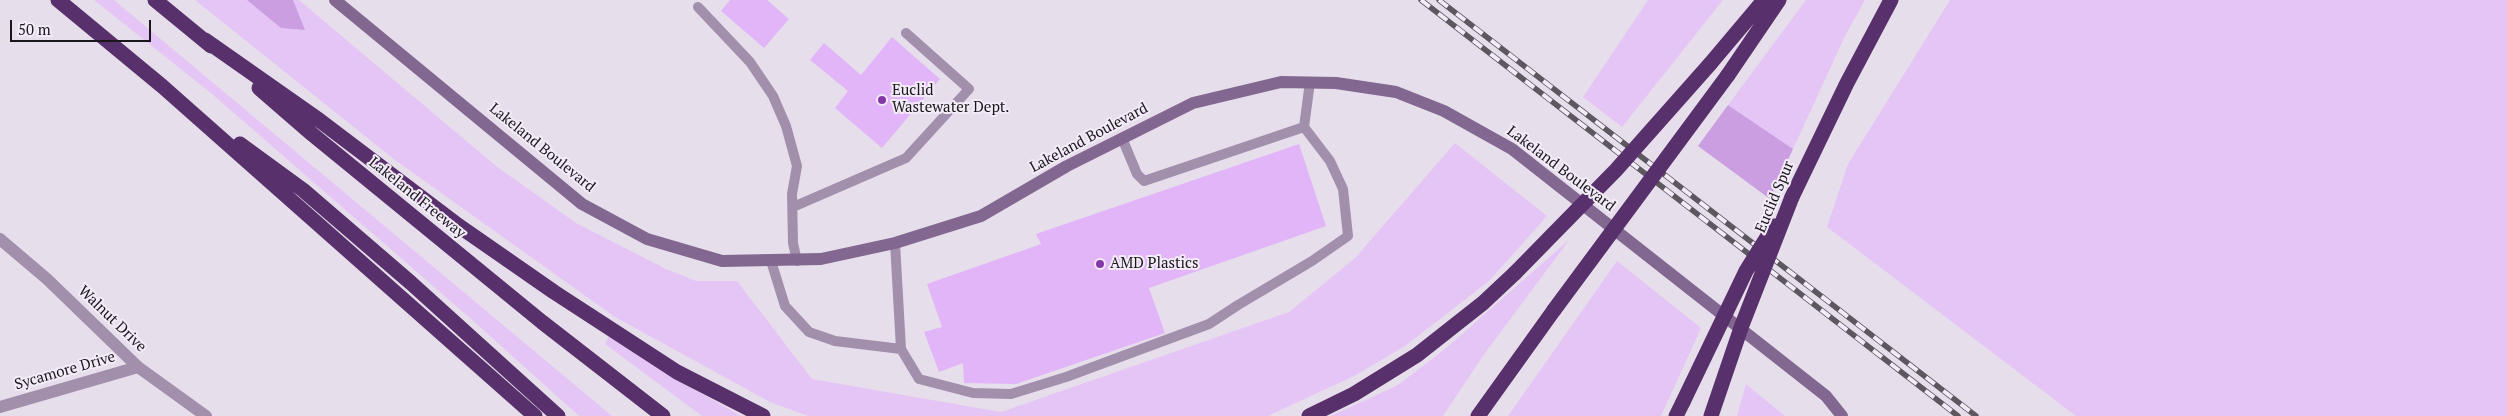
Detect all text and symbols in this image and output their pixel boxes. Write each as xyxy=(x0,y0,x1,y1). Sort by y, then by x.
scale bar xyxy=(12,10,154,42)
text: 50 m xyxy=(18,19,51,39)
place label: Euclid Wastewater Dept. xyxy=(892,82,1009,117)
marker: Euclid Wastewater Dept. xyxy=(876,94,888,106)
street label: Lakeland Boulevard xyxy=(1027,99,1151,177)
street label: Lakeland Boulevard xyxy=(485,100,599,196)
street label: Lakeland Boulevard xyxy=(1503,122,1619,216)
street label: Lakeland Freeway xyxy=(365,154,469,242)
street label: Euclid Spur xyxy=(1752,158,1798,236)
place label: AMD Plastics xyxy=(1110,255,1199,273)
marker: AMD Plastics xyxy=(1094,258,1106,270)
street label: Walnut Drive xyxy=(74,282,150,356)
street label: Sycamore Drive xyxy=(13,348,117,394)

